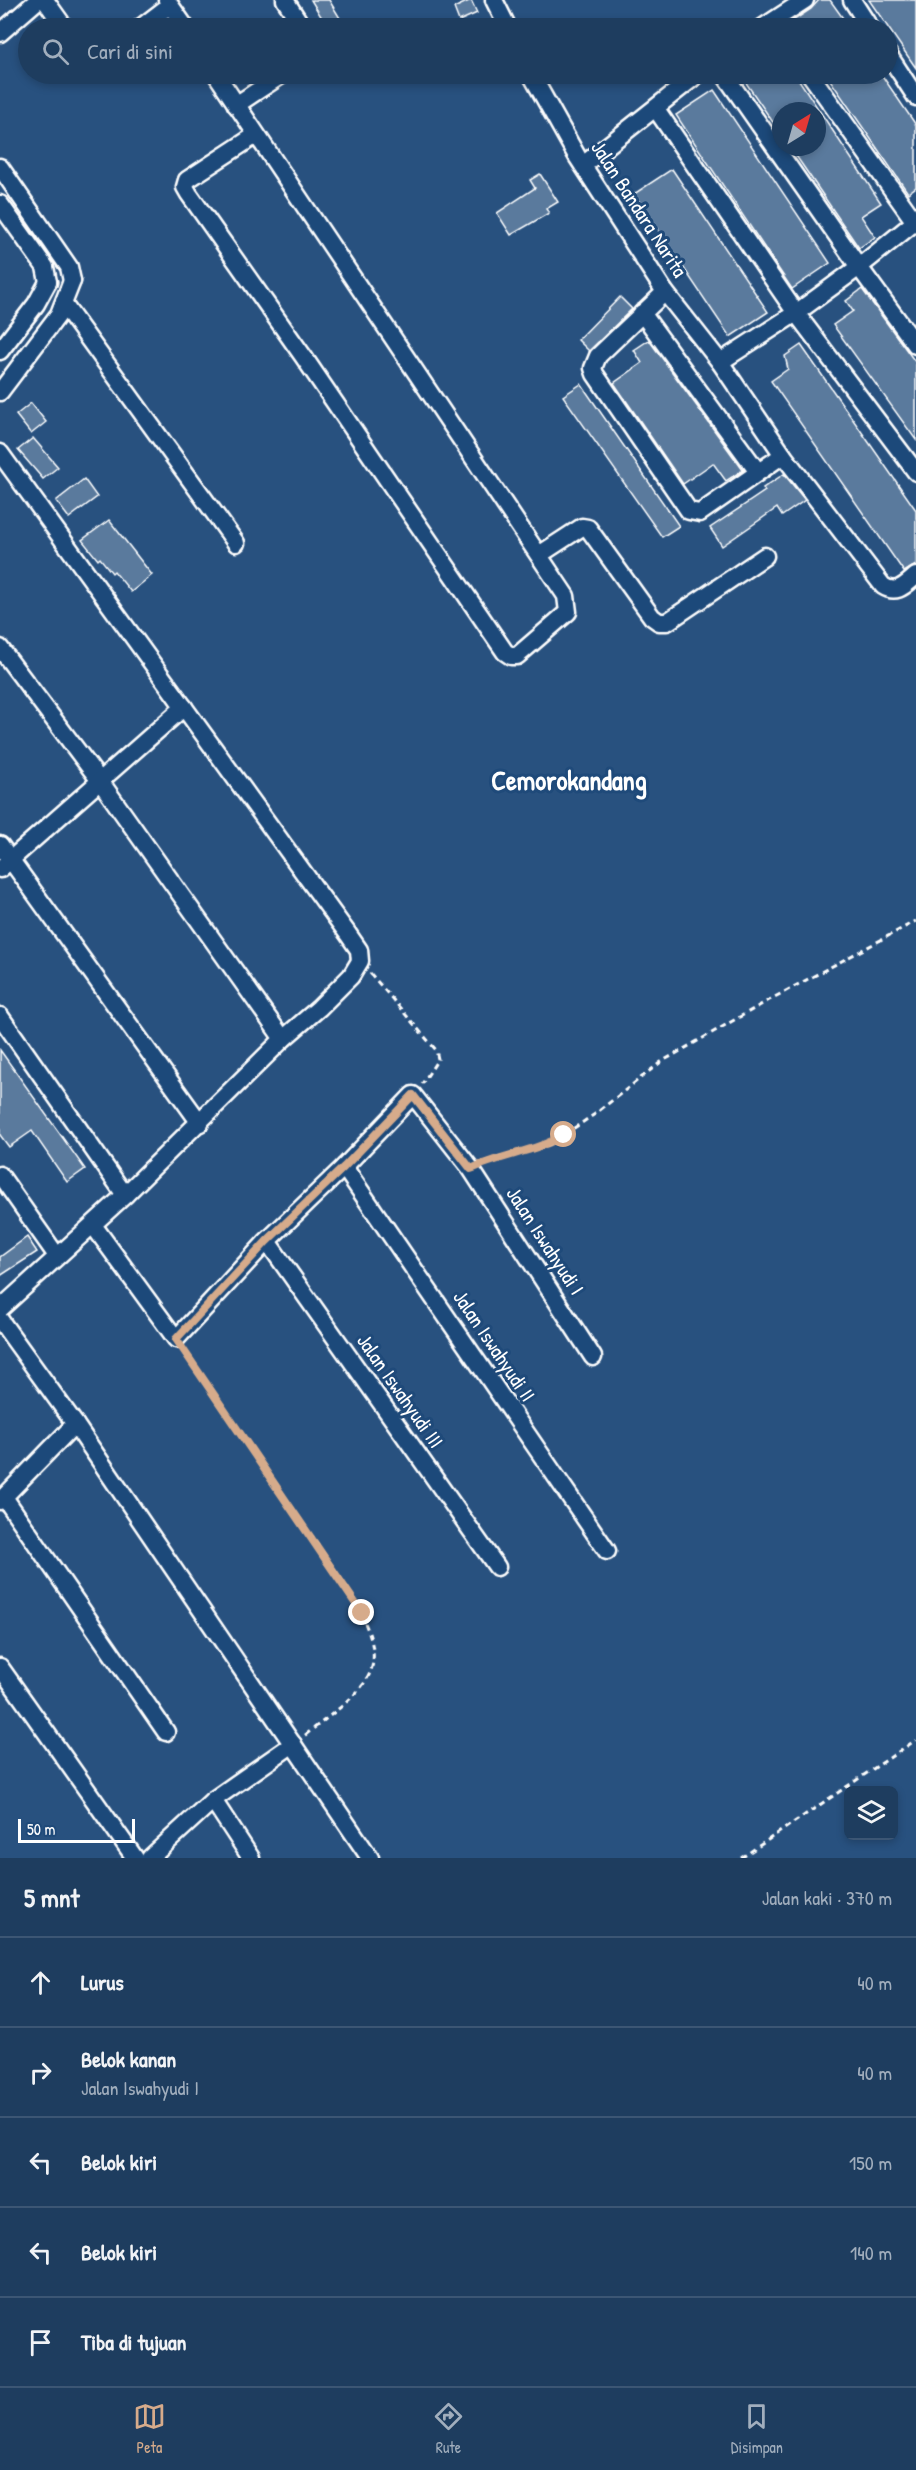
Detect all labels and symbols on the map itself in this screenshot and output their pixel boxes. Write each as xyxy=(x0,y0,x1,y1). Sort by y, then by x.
north arrow xyxy=(772,102,826,156)
street label: Jalan Bandara Narita xyxy=(584,135,695,283)
district label: Cemorokandang xyxy=(491,762,647,800)
route start xyxy=(550,1121,576,1147)
street label: Jalan Iswahyudi I xyxy=(500,1181,591,1301)
street label: Jalan Iswahyudi II xyxy=(446,1284,542,1407)
street label: Jalan Iswahyudi III xyxy=(350,1328,451,1454)
route end xyxy=(348,1599,374,1625)
scale bar xyxy=(18,1816,135,1844)

